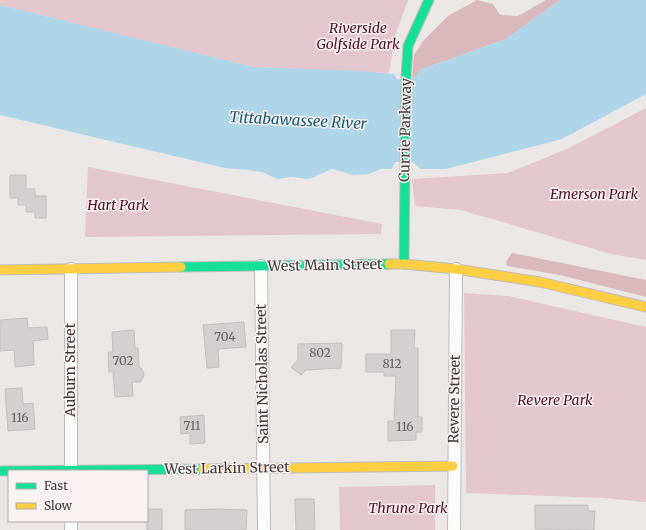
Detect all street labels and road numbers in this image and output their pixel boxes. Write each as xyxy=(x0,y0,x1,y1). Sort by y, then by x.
street label: Currie Parkway xyxy=(395,77,415,182)
street label: West Main Street xyxy=(266,255,383,275)
street label: Saint Nicholas Street xyxy=(252,303,272,444)
street label: Auburn Street xyxy=(61,322,79,418)
street label: Revere Street xyxy=(444,354,464,444)
street label: West Larkin Street xyxy=(163,458,290,478)

